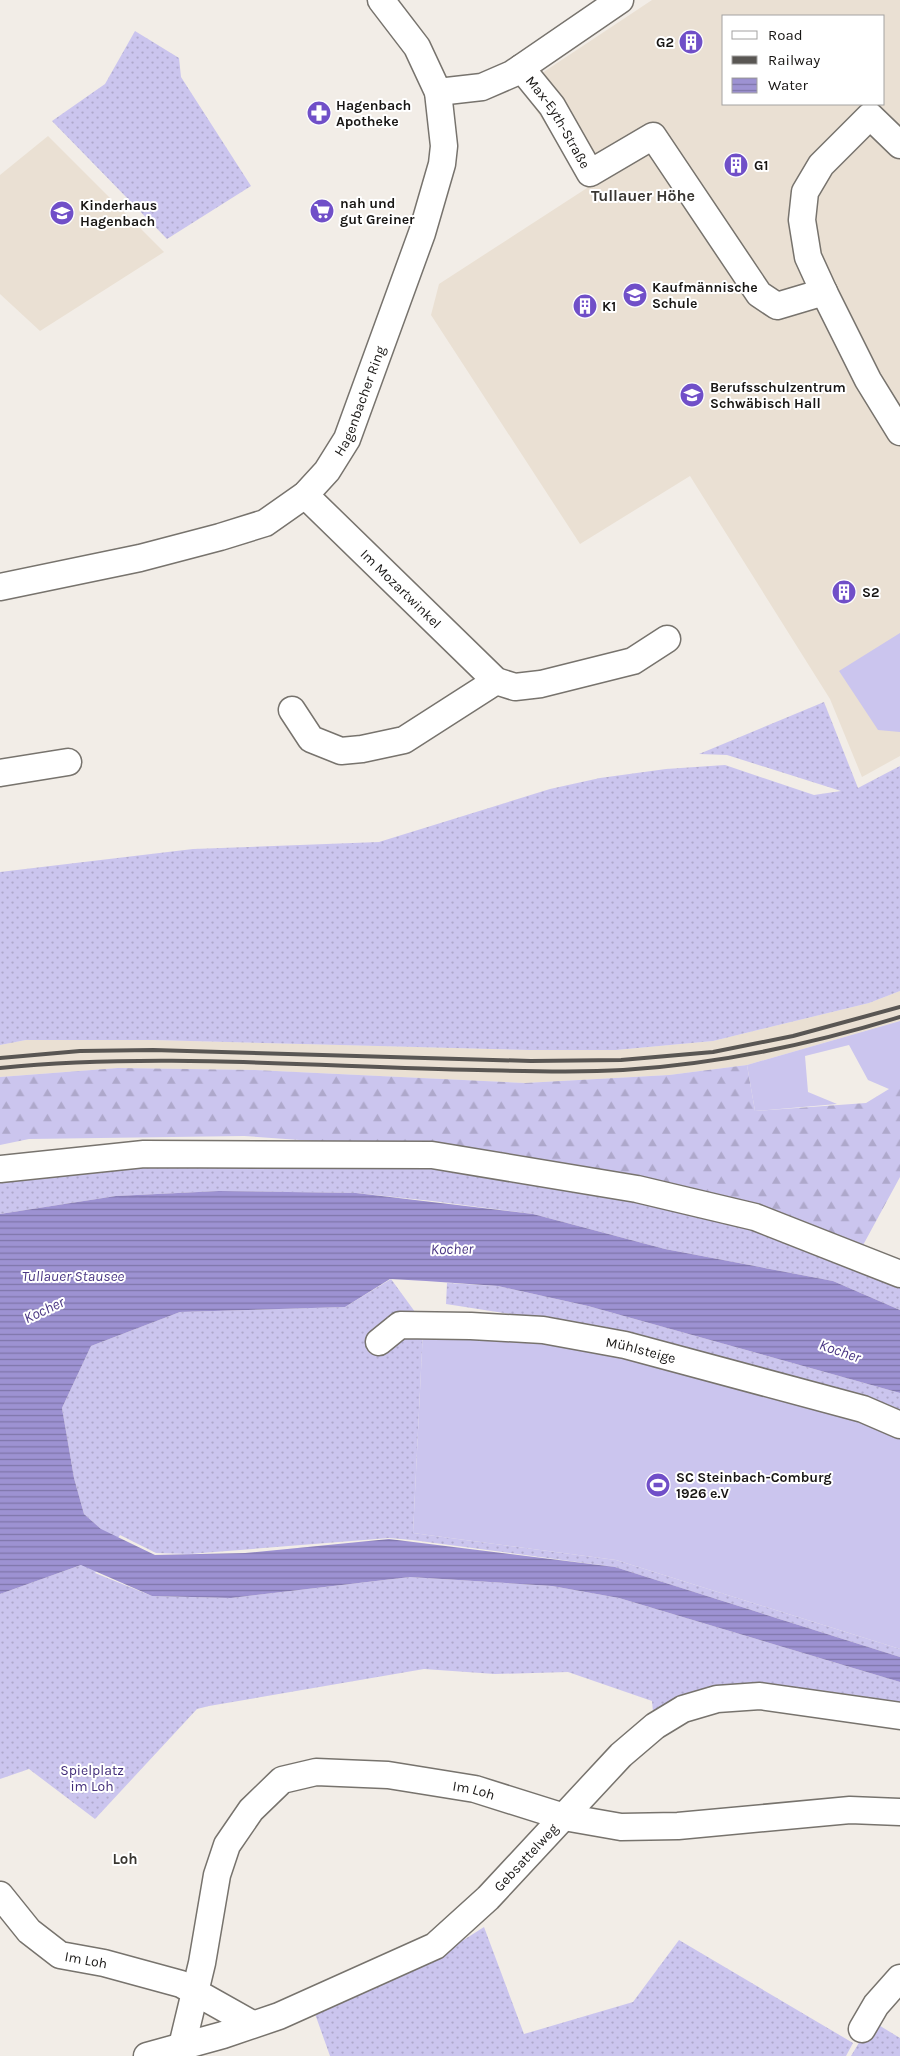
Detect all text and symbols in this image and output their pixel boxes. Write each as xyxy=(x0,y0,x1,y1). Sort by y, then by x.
legend xyxy=(722,15,885,105)
text: Road xyxy=(768,26,803,44)
building icon: G2 xyxy=(678,29,704,55)
place label: G2 xyxy=(656,34,674,51)
text: Railway xyxy=(768,51,820,69)
street label: Max-Eyth-Straße xyxy=(522,72,594,171)
text: Water xyxy=(768,76,809,94)
place label: Hagenbach Apotheke xyxy=(336,97,411,130)
pharmacy icon: Hagenbach Apotheke xyxy=(306,100,332,126)
building icon: G1 xyxy=(723,152,749,178)
place label: G1 xyxy=(754,157,768,174)
district label: Tullauer Höhe xyxy=(591,186,695,205)
place label: nah und gut Greiner xyxy=(340,195,415,228)
place label: Kinderhaus Hagenbach xyxy=(80,197,157,230)
supermarket icon: nah und gut Greiner xyxy=(309,198,335,224)
school or university icon: Kinderhaus Hagenbach xyxy=(49,200,75,226)
place label: Kaufmännische Schule xyxy=(652,279,758,312)
school or university icon: Kaufmännische Schule xyxy=(622,282,648,308)
building icon: K1 xyxy=(572,293,598,319)
place label: K1 xyxy=(602,298,616,315)
street label: Hagenbacher Ring xyxy=(330,343,389,459)
place label: Berufsschulzentrum Schwäbisch Hall xyxy=(710,379,846,412)
school or university icon: Berufsschulzentrum Schwäbisch Hall xyxy=(679,382,705,408)
street label: Im Mozartwinkel xyxy=(357,545,445,632)
building icon: S2 xyxy=(831,579,857,605)
place label: S2 xyxy=(862,584,879,601)
water label: Kocher xyxy=(430,1240,474,1258)
water label: Tullauer Stausee xyxy=(22,1267,124,1285)
water label: Kocher xyxy=(21,1292,68,1327)
street label: Mühlsteige xyxy=(604,1333,678,1367)
water label: Kocher xyxy=(817,1336,864,1367)
place label: SC Steinbach-Comburg 1926 e.V xyxy=(676,1469,832,1502)
sports icon: SC Steinbach-Comburg 1926 e.V xyxy=(645,1472,671,1498)
park label: Spielplatz im Loh xyxy=(60,1762,124,1795)
street label: Im Loh xyxy=(451,1777,497,1803)
street label: Gebsattelweg xyxy=(490,1820,562,1895)
district label: Loh xyxy=(112,1850,138,1868)
street label: Im Loh xyxy=(63,1948,109,1972)

